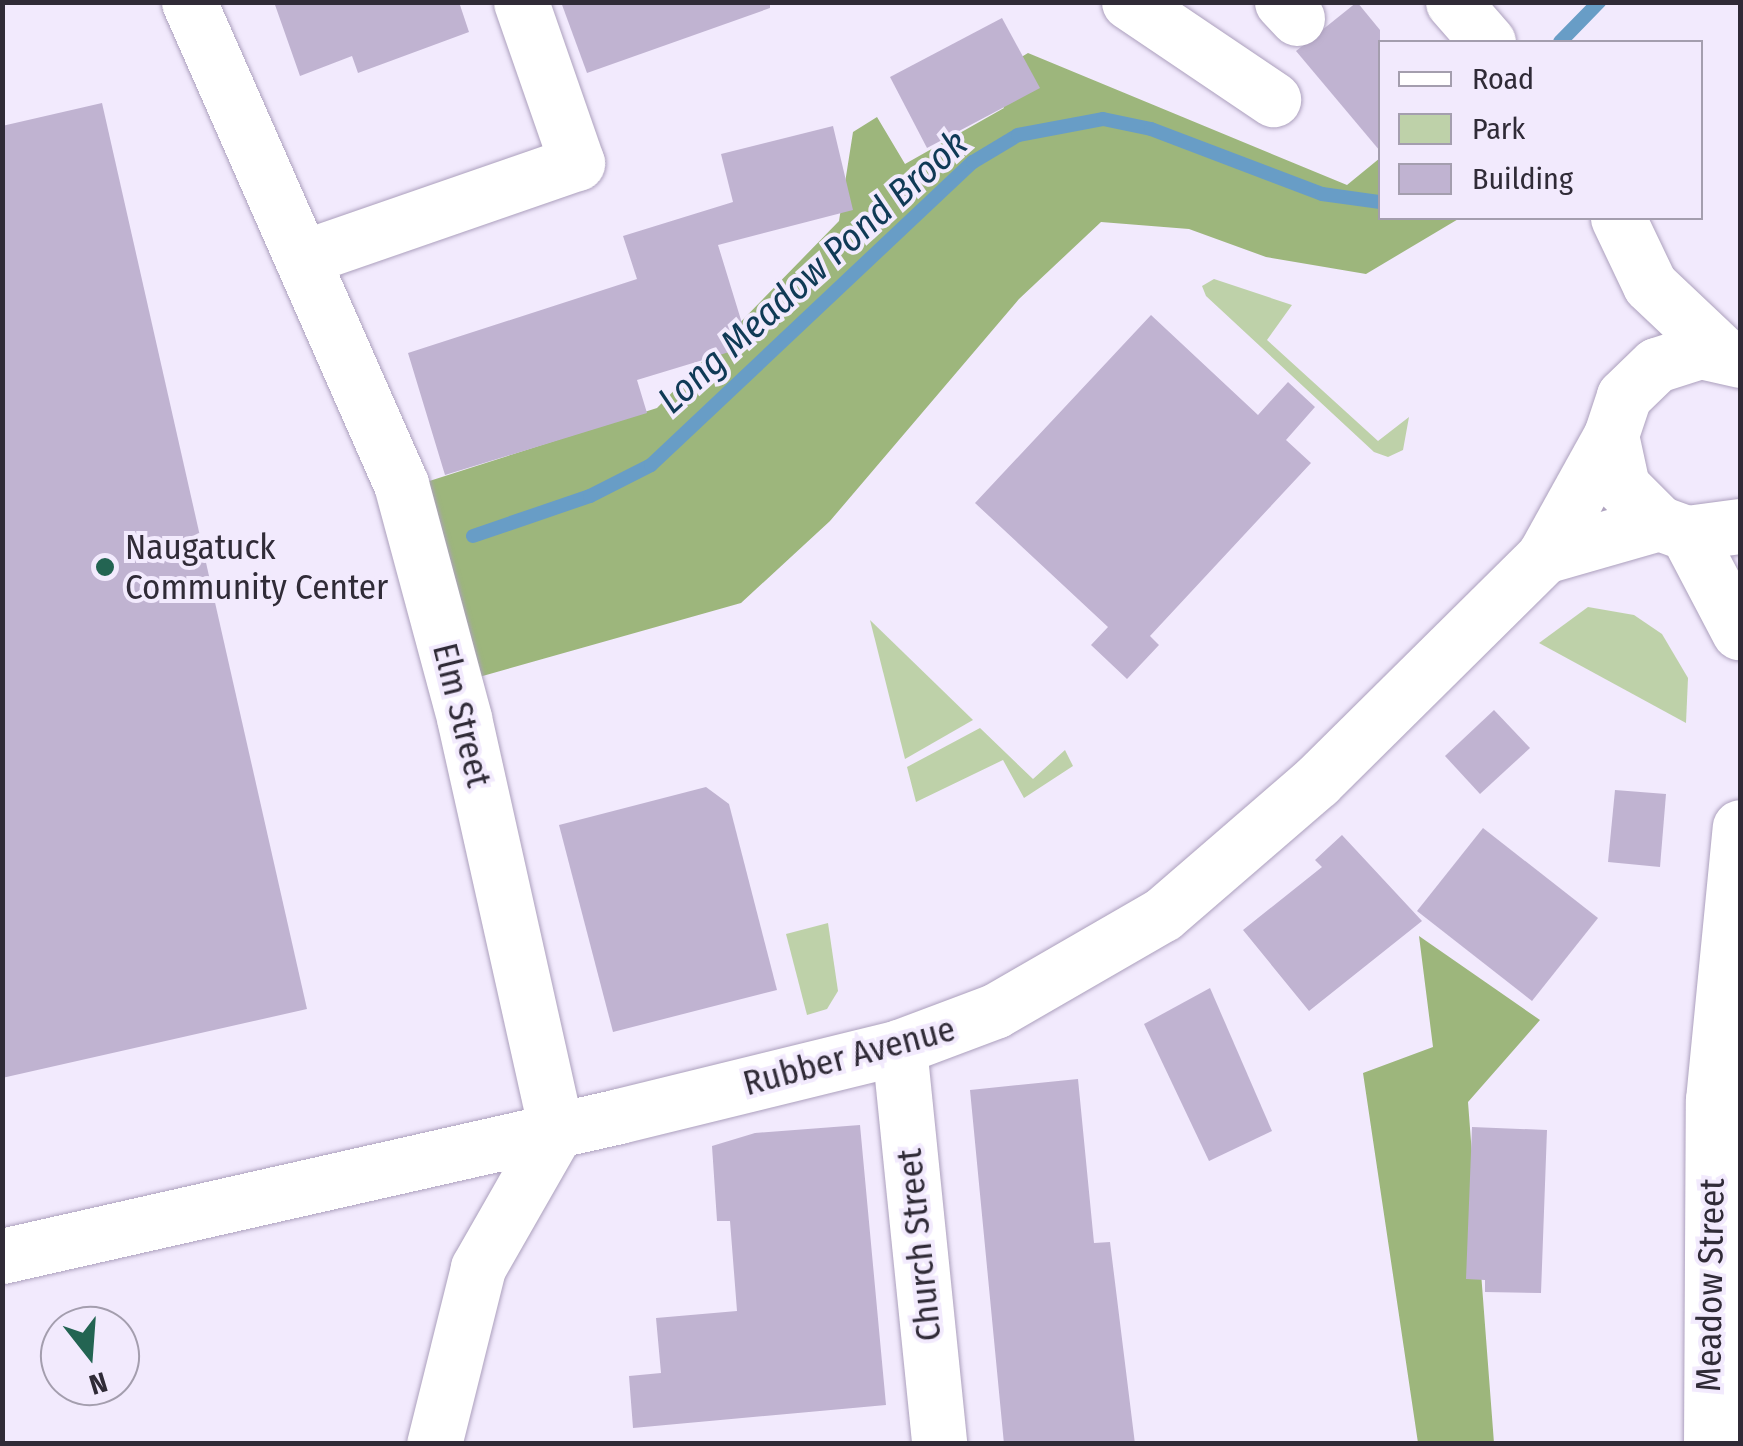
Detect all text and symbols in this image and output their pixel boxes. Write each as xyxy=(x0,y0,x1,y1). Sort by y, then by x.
legend xyxy=(1378,40,1703,220)
text: Road xyxy=(1472,61,1534,97)
text: Park xyxy=(1472,111,1525,147)
water label: Long Meadow Pond Brook xyxy=(649,121,977,423)
text: Building xyxy=(1472,161,1573,197)
place label: Naugatuck Community Center xyxy=(125,526,388,608)
marker: Naugatuck Community Center xyxy=(94,556,116,578)
street label: Elm Street xyxy=(424,639,500,791)
street label: Rubber Avenue xyxy=(739,1008,959,1104)
street label: Church Street xyxy=(888,1147,950,1343)
street label: Meadow Street xyxy=(1687,1178,1733,1392)
north arrow xyxy=(40,1306,140,1406)
text: N xyxy=(85,1365,111,1401)

